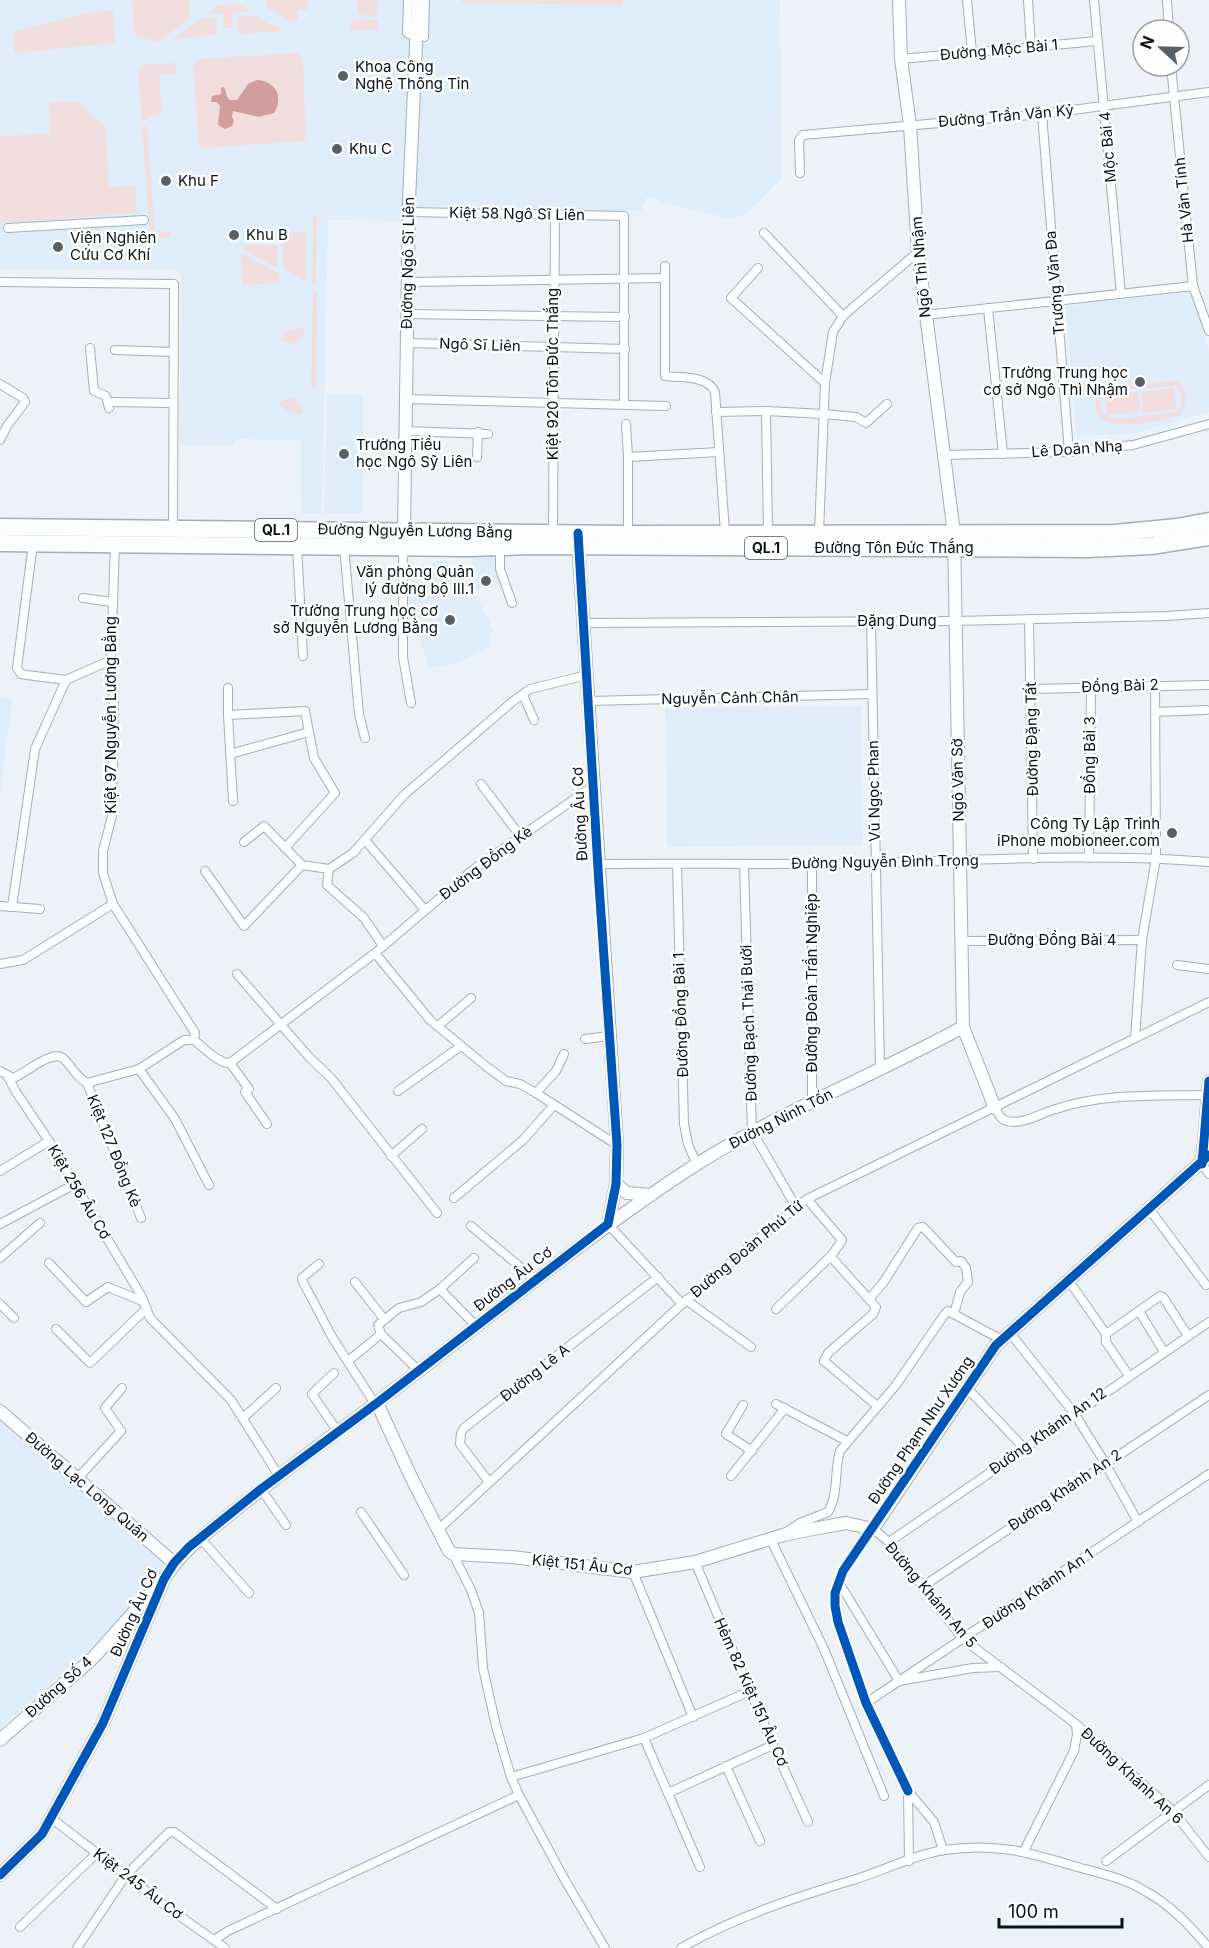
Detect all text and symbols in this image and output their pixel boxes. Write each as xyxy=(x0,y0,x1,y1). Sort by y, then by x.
north arrow xyxy=(1131,18,1191,78)
text: N xyxy=(1136,33,1159,52)
street label: Đường Mộc Bài 1 xyxy=(939,35,1059,64)
place label: Khoa Công Nghệ Thông Tin xyxy=(355,57,469,93)
marker: Khoa Công Nghệ Thông Tin xyxy=(336,69,350,83)
street label: Đường Trần Văn Kỷ xyxy=(937,100,1075,131)
street label: Mộc Bài 4 xyxy=(1095,111,1120,183)
place label: Khu C xyxy=(349,139,392,158)
marker: Khu C xyxy=(330,142,344,156)
street label: Hà Văn Tính xyxy=(1170,156,1197,244)
place label: Khu F xyxy=(178,171,219,190)
marker: Khu F xyxy=(159,174,173,188)
street label: Đường Ngô Sĩ Liên xyxy=(397,197,418,329)
street label: Kiệt 58 Ngô Sĩ Liên xyxy=(449,203,585,224)
street label: Ngô Thì Nhậm xyxy=(907,215,934,319)
place label: Khu B xyxy=(246,225,288,244)
place label: Viện Nghiên Cứu Cơ Khí xyxy=(70,228,156,264)
marker: Khu B xyxy=(227,228,241,242)
street label: Trương Văn Đa xyxy=(1040,230,1069,336)
marker: Viện Nghiên Cứu Cơ Khí xyxy=(51,240,65,254)
street label: Kiệt 920 Tôn Đức Thắng xyxy=(543,288,562,460)
street label: Ngô Sĩ Liên xyxy=(439,334,521,355)
place label: Trường Trung học cơ sở Ngô Thì Nhậm xyxy=(983,363,1128,399)
marker: Trường Trung học cơ sở Ngô Thì Nhậm xyxy=(1133,375,1147,389)
place label: Trường Tiểu học Ngô Sỹ Liên xyxy=(356,435,472,471)
street label: Lê Doãn Nhạ xyxy=(1031,436,1123,461)
marker: Trường Tiểu học Ngô Sỹ Liên xyxy=(337,447,351,461)
road number: QL.1 xyxy=(255,519,297,541)
street label: Đường Nguyễn Lương Bằng xyxy=(317,519,513,542)
road number: QL.1 xyxy=(745,537,787,559)
street label: Đường Tôn Đức Thắng xyxy=(814,538,974,557)
place label: Văn phòng Quản lý đường bộ III.1 xyxy=(356,562,474,598)
marker: Văn phòng Quản lý đường bộ III.1 xyxy=(479,574,493,588)
place label: Trường Trung học cơ sở Nguyễn Lương Bằng xyxy=(273,601,438,637)
street label: Đặng Dung xyxy=(857,611,937,630)
marker: Trường Trung học cơ sở Nguyễn Lương Bằng xyxy=(443,613,457,627)
street label: Kiệt 97 Nguyễn Lương Bằng xyxy=(101,616,120,814)
street label: Đồng Bài 2 xyxy=(1081,675,1159,696)
street label: Đường Đặng Tất xyxy=(1021,682,1042,796)
street label: Nguyễn Cảnh Chân xyxy=(661,687,799,708)
street label: Đồng Bài 3 xyxy=(1080,716,1099,794)
street label: Ngô Văn Sở xyxy=(947,738,968,822)
street label: Vũ Ngọc Phan xyxy=(863,740,884,842)
street label: Đường Âu Cơ xyxy=(568,766,591,862)
place label: Công Ty Lập Trình iPhone mobioneer.com xyxy=(997,814,1160,850)
street label: Đường Đồng Kè xyxy=(436,822,536,904)
marker: Công Ty Lập Trình iPhone mobioneer.com xyxy=(1165,826,1179,840)
street label: Đường Nguyễn Đình Trọng xyxy=(791,850,979,873)
street label: Đường Đoàn Trần Nghiệp xyxy=(802,893,821,1073)
street label: Đường Đồng Bài 4 xyxy=(988,930,1116,949)
street label: Đường Bạch Thái Bưởi xyxy=(736,944,761,1102)
street label: Đường Đồng Bài 1 xyxy=(669,952,692,1078)
street label: Đường Ninh Tốn xyxy=(726,1084,836,1153)
street label: Kiệt 127 Đồng Kè xyxy=(83,1092,146,1210)
street label: Kiệt 256 Âu Cơ xyxy=(44,1141,115,1243)
street label: Đường Đoàn Phú Tứ xyxy=(686,1196,807,1301)
street label: Đường Âu Cơ xyxy=(470,1242,556,1315)
street label: Đường Lê A xyxy=(496,1340,573,1406)
street label: Đường Phạm Như Xương xyxy=(864,1352,977,1507)
street label: Đường Khánh An 12 xyxy=(985,1383,1110,1478)
street label: Đường Lạc Long Quân xyxy=(22,1428,153,1546)
street label: Đường Khánh An 2 xyxy=(1004,1445,1125,1535)
street label: Đường Khánh An 5 xyxy=(881,1538,981,1652)
street label: Đường Khánh An 1 xyxy=(979,1544,1097,1633)
street label: Kiệt 151 Âu Cơ xyxy=(531,1550,633,1579)
street label: Đường Âu Cơ xyxy=(106,1566,161,1660)
street label: Hẻm 82 Kiệt 151 Âu Cơ xyxy=(710,1615,793,1769)
street label: Đường Số 4 xyxy=(21,1652,96,1722)
street label: Đường Khánh An 6 xyxy=(1077,1723,1187,1828)
street label: Kiệt 245 Âu Cơ xyxy=(90,1844,187,1923)
scale bar xyxy=(999,1891,1122,1929)
text: 100 m xyxy=(1008,1901,1059,1922)

